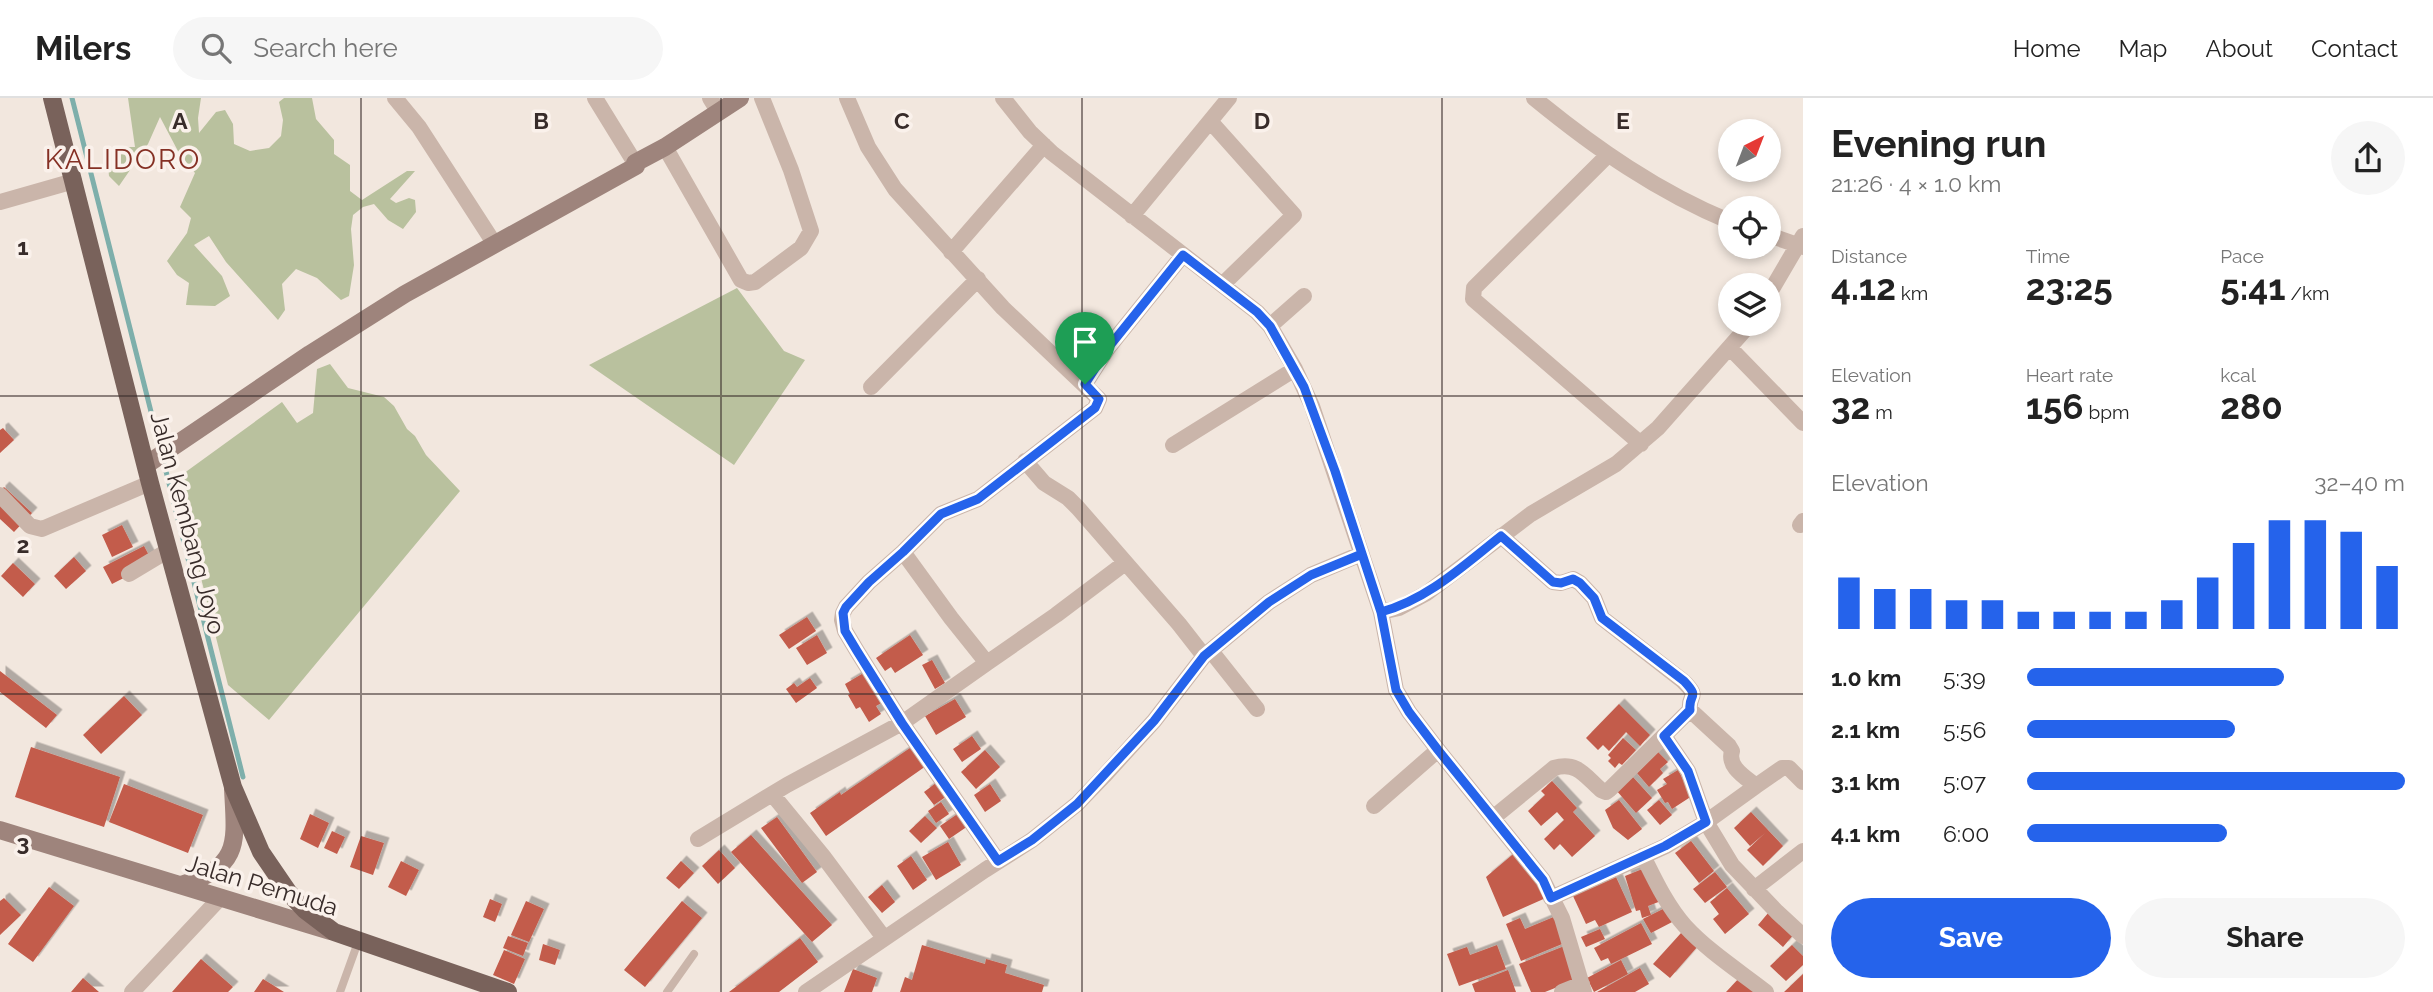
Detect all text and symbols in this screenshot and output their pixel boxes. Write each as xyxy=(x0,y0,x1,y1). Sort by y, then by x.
search box xyxy=(173,17,663,80)
text: Milers xyxy=(35,29,131,68)
icon: search xyxy=(197,29,235,67)
text: Search here xyxy=(253,33,398,63)
text: Home xyxy=(2013,34,2081,63)
text: Map xyxy=(2119,34,2167,63)
text: About xyxy=(2205,34,2273,63)
text: Contact xyxy=(2311,34,2398,63)
text: A xyxy=(172,107,188,134)
text: B xyxy=(533,107,549,134)
text: C xyxy=(894,107,910,134)
text: D xyxy=(1254,107,1270,134)
text: E xyxy=(1616,107,1630,134)
north arrow xyxy=(1718,119,1782,182)
map controls xyxy=(1718,119,1781,336)
text: Evening run xyxy=(1831,121,2046,166)
button: share xyxy=(2331,121,2405,195)
district label: KALIDORO xyxy=(45,143,201,176)
text: 21:26 · 4 × 1.0 km xyxy=(1831,170,2001,197)
button: locate xyxy=(1718,196,1781,259)
text: 1 xyxy=(17,233,29,260)
text: Distance xyxy=(1831,245,1907,267)
text: Time xyxy=(2026,245,2070,267)
text: Pace xyxy=(2220,245,2264,267)
text: 4.12 xyxy=(1831,267,1896,308)
text: 23:25 xyxy=(2026,267,2113,308)
text: 5:41 xyxy=(2220,267,2286,308)
button: layers xyxy=(1718,273,1781,336)
text: km xyxy=(1896,282,1928,304)
text: /km xyxy=(2286,282,2330,304)
pin xyxy=(1055,312,1115,384)
icon: arrive xyxy=(1066,323,1104,361)
text: Elevation xyxy=(1831,364,1912,386)
text: Heart rate xyxy=(2026,364,2113,386)
text: kcal xyxy=(2220,364,2256,386)
text: 32 xyxy=(1831,386,1870,427)
text: 156 xyxy=(2026,386,2084,427)
text: 280 xyxy=(2220,386,2283,427)
text: m xyxy=(1870,401,1893,423)
text: bpm xyxy=(2084,401,2129,423)
street label: Jalan Kembang Joyo xyxy=(144,409,232,637)
text: Elevation xyxy=(1831,469,1929,496)
text: 32–40 m xyxy=(2314,469,2405,496)
text: 2 xyxy=(17,531,29,558)
text: 1.0 km xyxy=(1831,664,1901,691)
text: 5:39 xyxy=(1943,664,1986,691)
text: 2.1 km xyxy=(1831,716,1900,743)
text: 5:56 xyxy=(1943,716,1986,743)
text: 3.1 km xyxy=(1831,768,1900,795)
text: 5:07 xyxy=(1943,768,1986,795)
text: 4.1 km xyxy=(1831,820,1900,847)
text: 6:00 xyxy=(1943,820,1989,847)
text: 3 xyxy=(17,829,29,856)
street label: Jalan Pemuda xyxy=(183,848,341,922)
button: Save xyxy=(1831,898,2111,978)
button: Share xyxy=(2125,898,2405,978)

